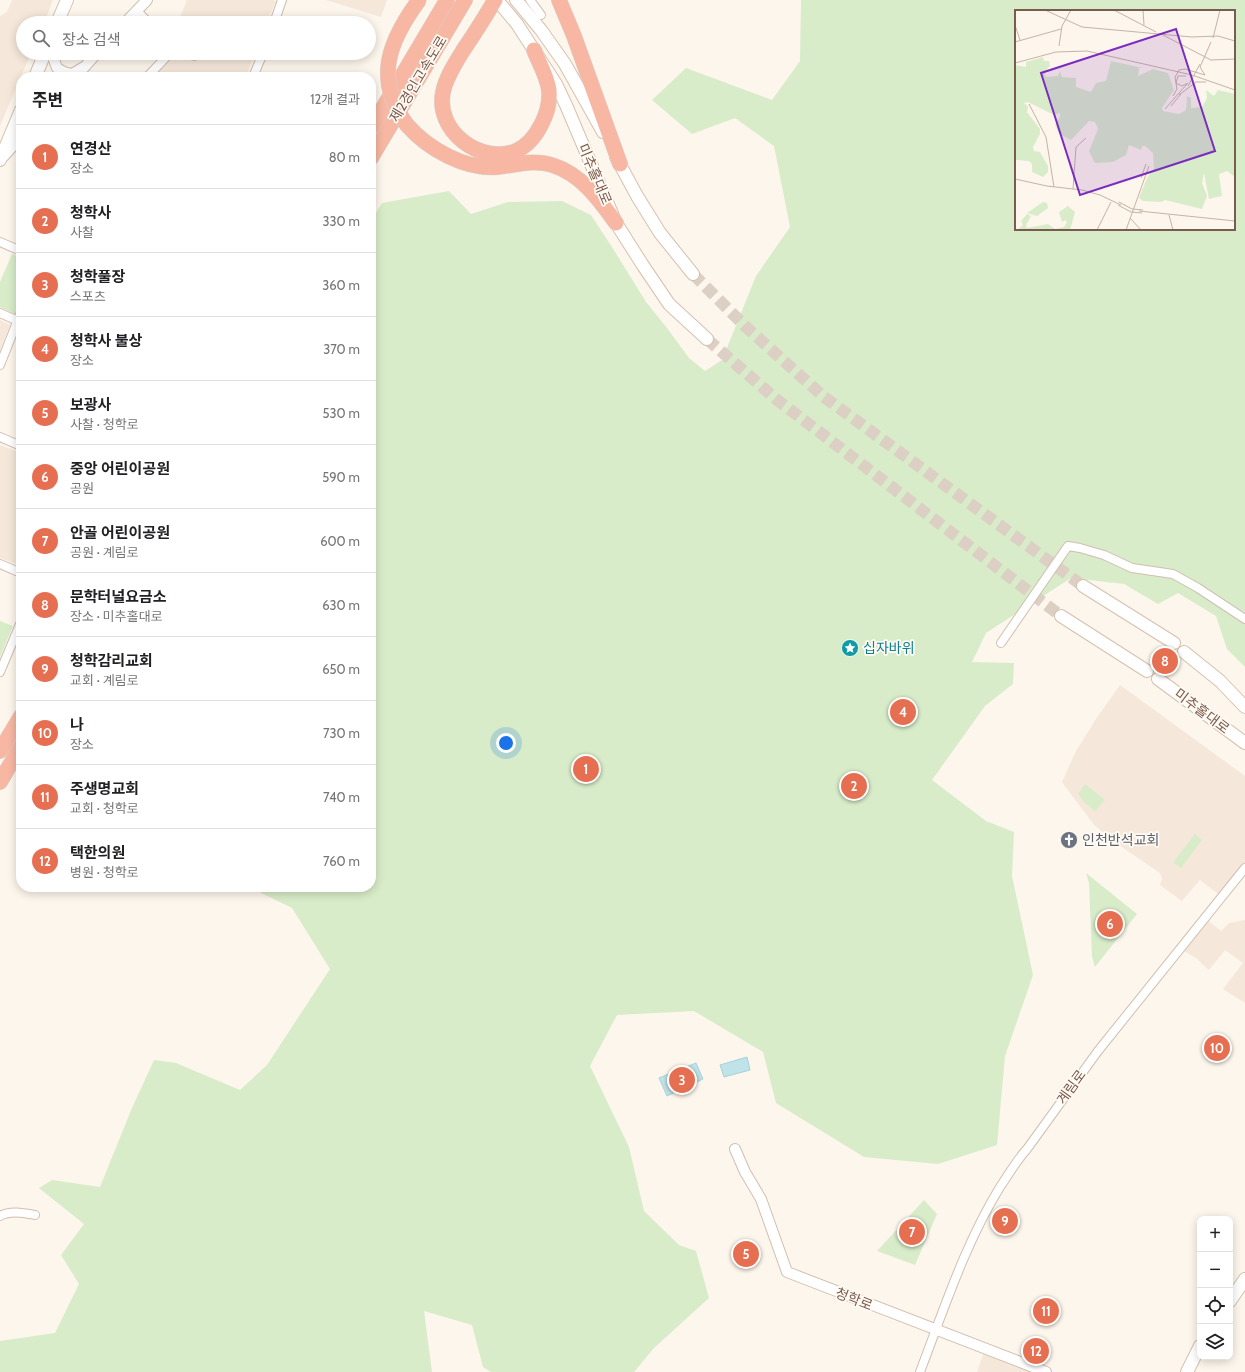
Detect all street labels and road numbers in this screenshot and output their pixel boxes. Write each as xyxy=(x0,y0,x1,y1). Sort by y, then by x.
street label: 제2경인고속도로 xyxy=(385,32,451,125)
street label: 미추홀대로 xyxy=(574,141,616,207)
street label: 미추홀대로 xyxy=(1171,684,1233,738)
street label: 계림로 xyxy=(1052,1066,1090,1108)
street label: 청학로 xyxy=(833,1284,875,1314)

